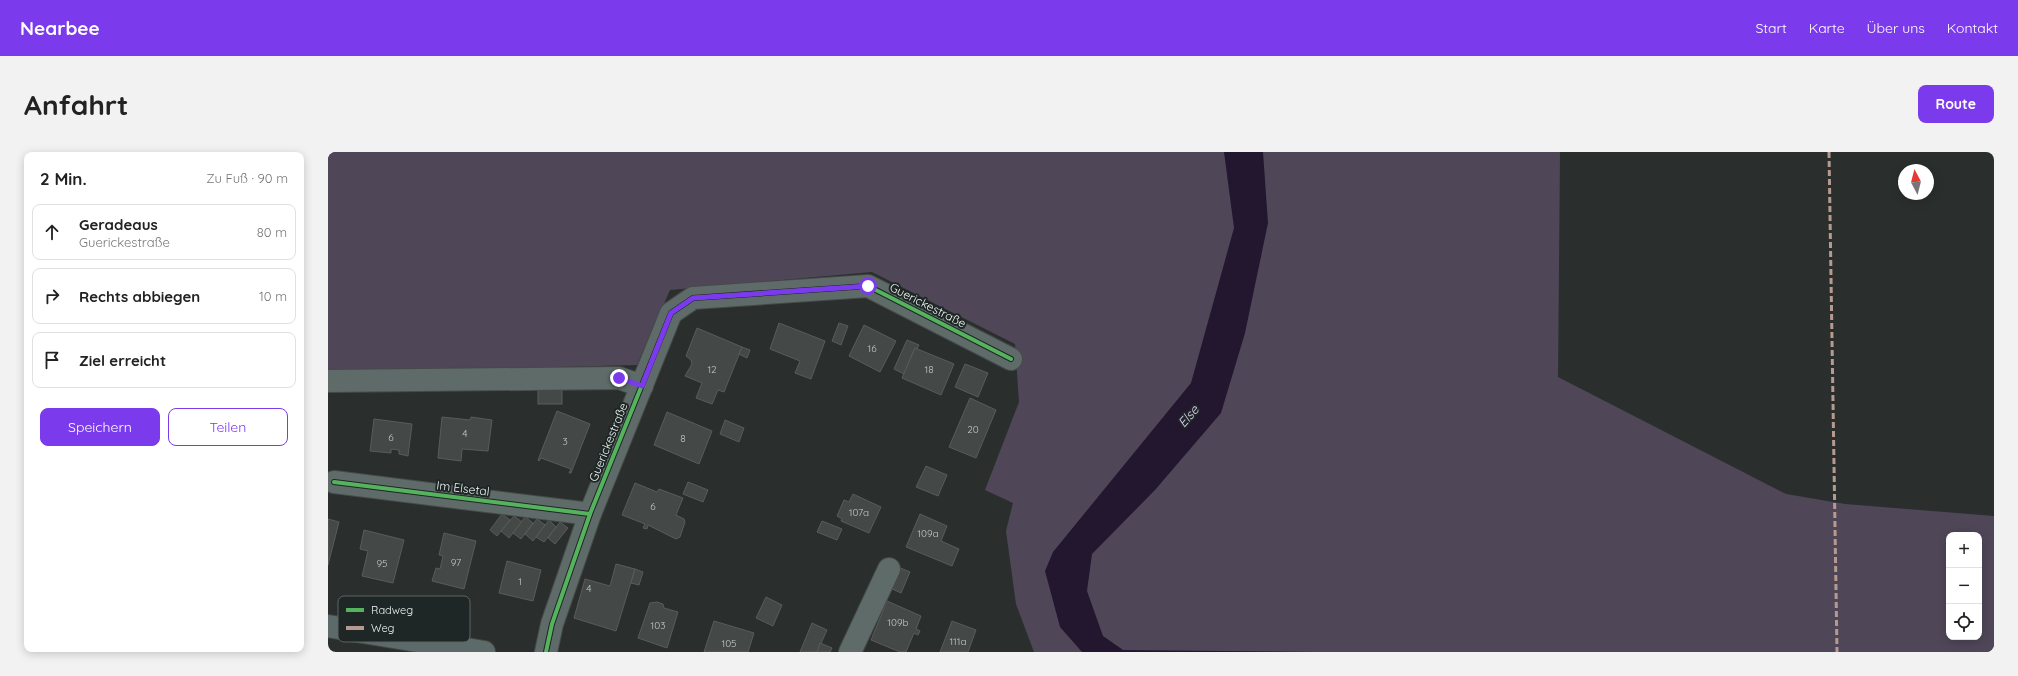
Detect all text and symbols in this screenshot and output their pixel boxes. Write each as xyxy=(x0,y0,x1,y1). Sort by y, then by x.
text: Nearbee xyxy=(20,16,100,40)
text: Start xyxy=(1755,19,1787,37)
text: Karte xyxy=(1809,19,1845,37)
text: Über uns xyxy=(1867,19,1925,37)
text: Kontakt xyxy=(1947,19,1998,37)
button: Route xyxy=(1918,85,1994,123)
text: Anfahrt xyxy=(24,87,128,122)
north arrow xyxy=(1898,164,1934,200)
text: 2 Min. xyxy=(40,168,87,189)
text: Zu Fuß · 90 m xyxy=(206,170,288,186)
text: Geradeaus xyxy=(79,215,158,234)
icon: ahead xyxy=(41,221,63,243)
text: 80 m xyxy=(257,224,287,240)
text: Guerickestraße xyxy=(79,234,170,250)
route start xyxy=(859,277,877,295)
street label: Guerickestraße xyxy=(887,279,969,331)
icon: right xyxy=(41,285,63,307)
text: Rechts abbiegen xyxy=(79,287,200,306)
text: 10 m xyxy=(259,288,287,304)
house number: 16 xyxy=(867,342,877,355)
icon: arrive xyxy=(41,349,63,371)
text: Ziel erreicht xyxy=(79,351,166,370)
house number: 12 xyxy=(707,363,717,376)
house number: 18 xyxy=(924,363,934,376)
route end xyxy=(610,369,628,387)
street label: Guerickestraße xyxy=(585,400,631,484)
water label: Else xyxy=(1174,401,1202,430)
button: Speichern xyxy=(40,408,160,446)
button: Teilen xyxy=(168,408,288,446)
house number: 20 xyxy=(967,423,979,436)
house number: 4 xyxy=(462,427,468,440)
house number: 6 xyxy=(388,431,394,444)
house number: 8 xyxy=(680,432,686,445)
house number: 3 xyxy=(562,435,568,448)
street label: Im Elsetal xyxy=(436,477,490,499)
house number: 6 xyxy=(650,500,656,513)
house number: 107a xyxy=(849,506,869,519)
house number: 109a xyxy=(917,527,939,540)
map controls xyxy=(1946,532,1982,640)
button: + xyxy=(1946,532,1982,568)
house number: 97 xyxy=(451,556,461,569)
house number: 95 xyxy=(376,557,388,570)
button: − xyxy=(1946,568,1982,604)
house number: 1 xyxy=(518,575,522,588)
house number: 4 xyxy=(586,582,592,595)
legend xyxy=(338,596,470,642)
text: Radweg xyxy=(371,603,413,617)
button: locate xyxy=(1946,604,1982,640)
house number: 109b xyxy=(887,616,909,629)
house number: 103 xyxy=(651,619,665,632)
text: Weg xyxy=(371,621,395,635)
house number: 111a xyxy=(949,635,967,648)
house number: 105 xyxy=(721,637,737,650)

